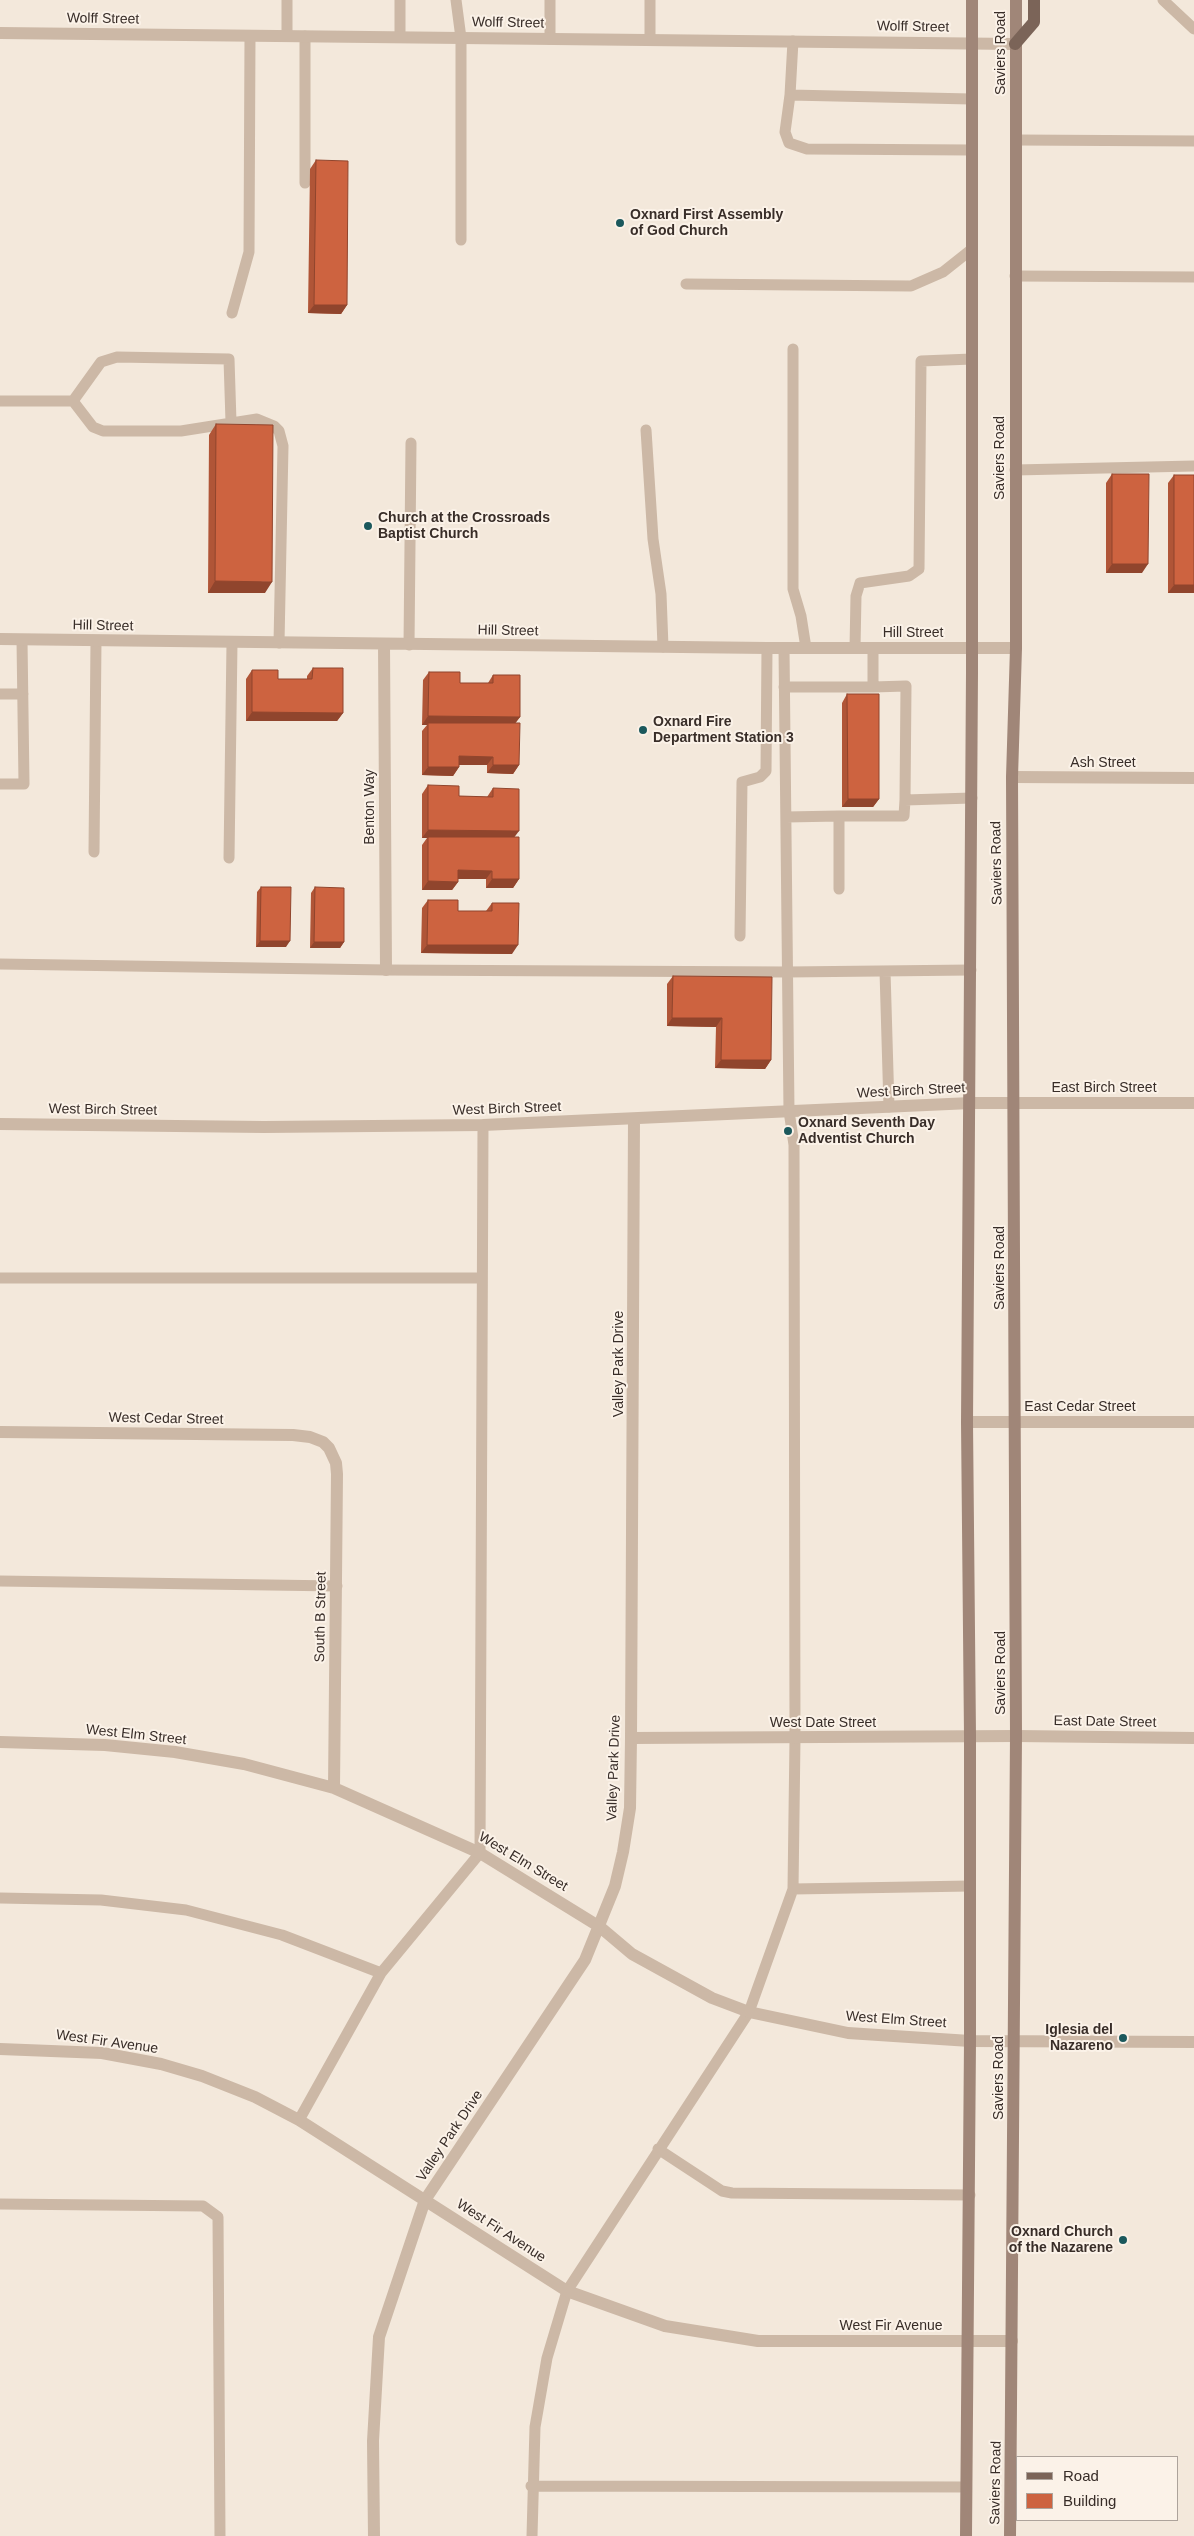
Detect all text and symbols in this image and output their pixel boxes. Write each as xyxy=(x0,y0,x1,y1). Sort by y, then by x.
street label: Wolff Street xyxy=(67,10,139,28)
street label: Saviers Road xyxy=(993,11,1009,95)
street label: Wolff Street xyxy=(472,14,544,32)
street label: Wolff Street xyxy=(877,18,949,36)
place label: Oxnard First Assembly of God Church xyxy=(630,207,783,240)
marker: Oxnard First Assembly of God Church xyxy=(614,217,626,229)
street label: Saviers Road xyxy=(992,416,1008,500)
place label: Church at the Crossroads Baptist Church xyxy=(378,510,550,542)
marker: Church at the Crossroads Baptist Church xyxy=(362,520,374,532)
street label: Hill Street xyxy=(73,617,133,635)
street label: Hill Street xyxy=(478,622,538,640)
street label: Hill Street xyxy=(883,625,943,641)
place label: Oxnard Fire Department Station 3 xyxy=(653,714,794,746)
marker: Oxnard Fire Department Station 3 xyxy=(637,724,649,736)
street label: Ash Street xyxy=(1070,755,1136,771)
street label: Benton Way xyxy=(362,769,378,845)
street label: Saviers Road xyxy=(988,821,1006,905)
street label: West Birch Street xyxy=(856,1080,966,1102)
street label: East Birch Street xyxy=(1051,1080,1157,1096)
street label: West Birch Street xyxy=(452,1099,562,1119)
street label: West Birch Street xyxy=(49,1101,157,1119)
place label: Oxnard Seventh Day Adventist Church xyxy=(798,1115,935,1148)
marker: Oxnard Seventh Day Adventist Church xyxy=(782,1125,794,1137)
street label: Saviers Road xyxy=(992,1226,1008,1310)
street label: Valley Park Drive xyxy=(611,1311,627,1417)
street label: East Cedar Street xyxy=(1024,1399,1136,1415)
street label: West Cedar Street xyxy=(108,1410,224,1428)
street label: South B Street xyxy=(312,1571,330,1663)
street label: Saviers Road xyxy=(993,1631,1009,1715)
street label: East Date Street xyxy=(1054,1713,1156,1731)
street label: Valley Park Drive xyxy=(604,1715,624,1821)
street label: West Date Street xyxy=(770,1715,876,1731)
street label: West Elm Street xyxy=(85,1721,187,1749)
street label: West Elm Street xyxy=(475,1829,571,1895)
street label: West Elm Street xyxy=(845,2008,947,2032)
place label: Iglesia del Nazareno xyxy=(1045,2022,1113,2054)
street label: West Fir Avenue xyxy=(55,2027,159,2057)
marker: Iglesia del Nazareno xyxy=(1117,2032,1129,2044)
street label: Saviers Road xyxy=(991,2036,1007,2120)
street label: Valley Park Drive xyxy=(413,2087,487,2185)
street label: West Fir Avenue xyxy=(453,2196,549,2266)
place label: Oxnard Church of the Nazarene xyxy=(1009,2224,1113,2256)
marker: Oxnard Church of the Nazarene xyxy=(1117,2234,1129,2246)
street label: West Fir Avenue xyxy=(840,2318,942,2334)
street label: Saviers Road xyxy=(987,2441,1005,2525)
legend xyxy=(1016,2456,1179,2521)
text: Road xyxy=(1063,2467,1099,2484)
text: Building xyxy=(1063,2492,1116,2509)

